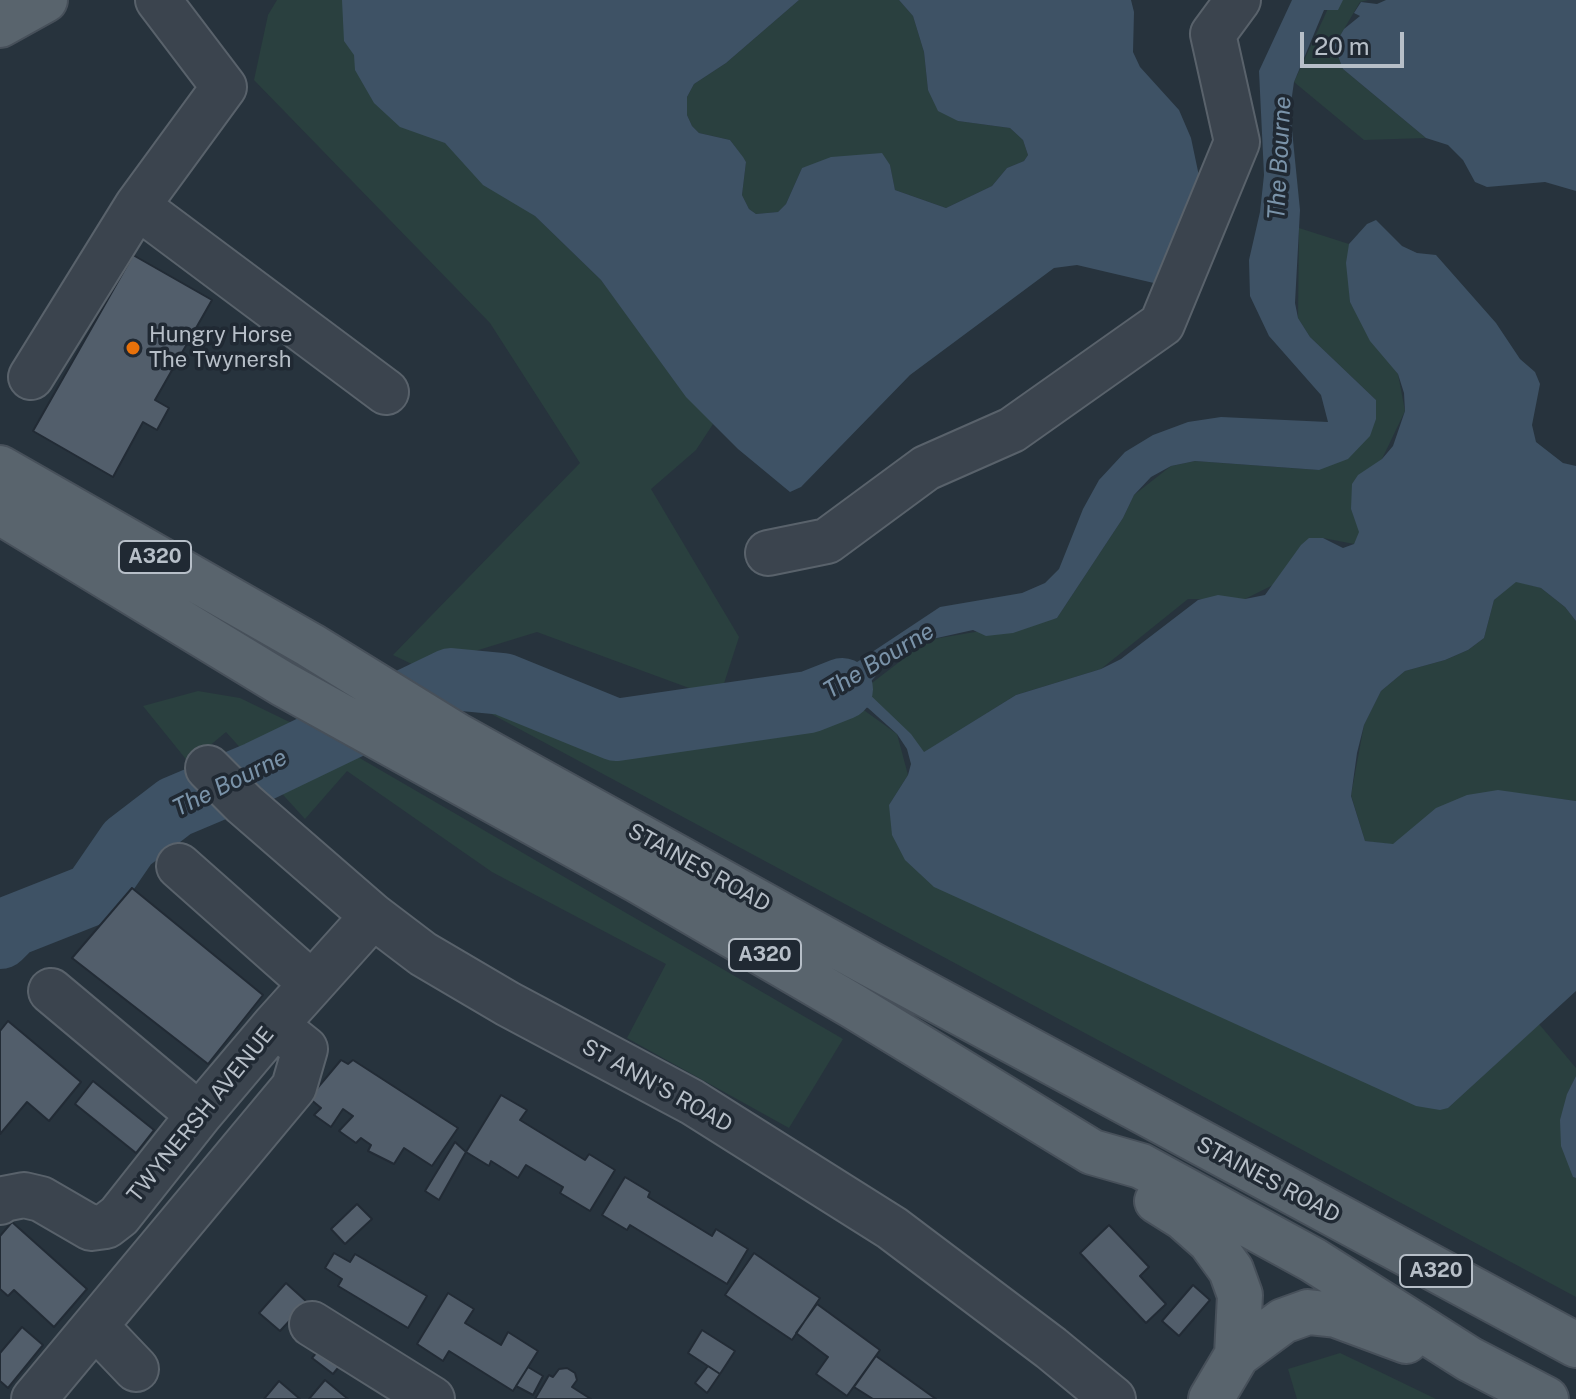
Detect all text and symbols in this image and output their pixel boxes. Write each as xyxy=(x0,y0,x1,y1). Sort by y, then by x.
scale bar xyxy=(1304,16,1408,66)
text: 20 m xyxy=(1314,32,1370,60)
water label: The Bourne xyxy=(1262,95,1298,221)
place label: Hungry Horse The Twynersh xyxy=(149,322,292,374)
marker: Hungry Horse The Twynersh xyxy=(124,339,142,357)
road number: A320 xyxy=(119,541,191,573)
water label: The Bourne xyxy=(819,617,939,705)
water label: The Bourne xyxy=(168,743,292,823)
street label: STAINES ROAD xyxy=(623,818,775,918)
road number: A320 xyxy=(729,939,801,971)
street label: TWYNERSH AVENUE xyxy=(122,1022,280,1208)
street label: ST ANN'S ROAD xyxy=(577,1034,737,1138)
street label: STAINES ROAD xyxy=(1192,1131,1344,1229)
road number: A320 xyxy=(1400,1255,1472,1287)

